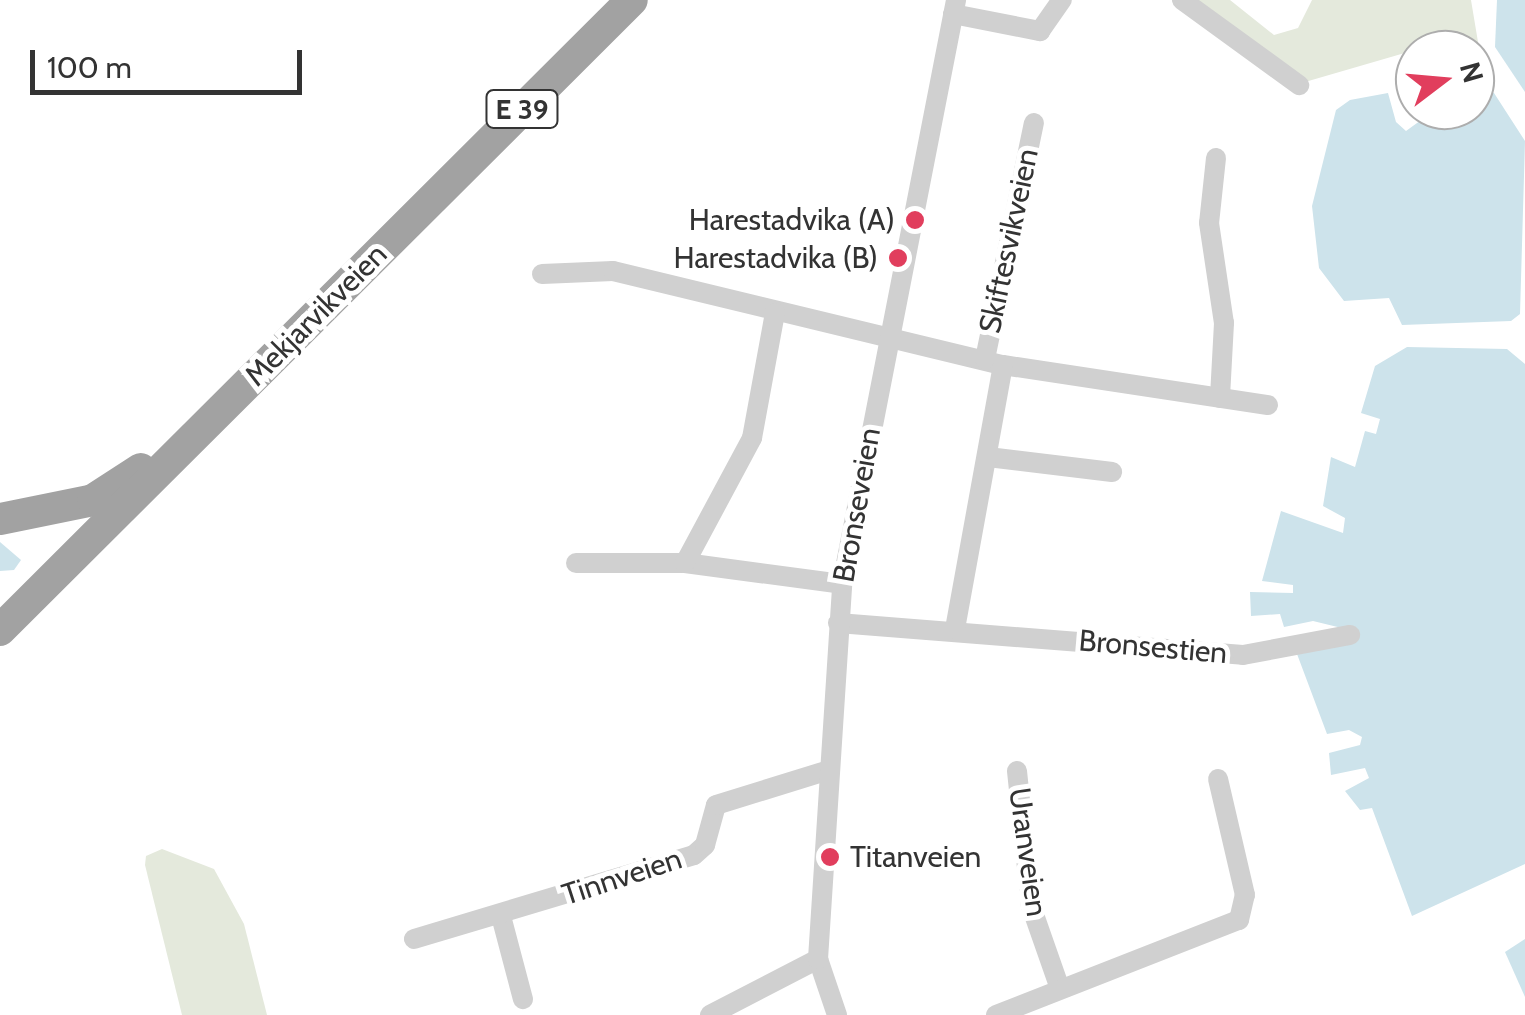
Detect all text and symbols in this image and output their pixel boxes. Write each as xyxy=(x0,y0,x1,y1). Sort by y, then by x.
scale bar xyxy=(35,30,308,92)
north arrow xyxy=(1395,30,1495,130)
text: 100 m xyxy=(47,49,132,86)
text: N xyxy=(1453,58,1491,86)
road number: E 39 xyxy=(484,86,560,132)
street label: Skiftesvikveien xyxy=(972,145,1046,337)
place label: Harestadvika (A) xyxy=(689,202,895,238)
marker: Harestadvika (A) xyxy=(904,209,926,231)
street label: Mekjarvikveien xyxy=(238,237,394,393)
place label: Harestadvika (B) xyxy=(674,240,878,276)
marker: Harestadvika (B) xyxy=(887,247,909,269)
street label: Bronseveien xyxy=(826,425,888,585)
street label: Bronsestien xyxy=(1077,623,1229,671)
street label: Uranveien xyxy=(1001,785,1055,919)
place label: Titanveien xyxy=(850,839,981,875)
street label: Tinnveien xyxy=(558,841,686,913)
marker: Titanveien xyxy=(819,846,841,868)

